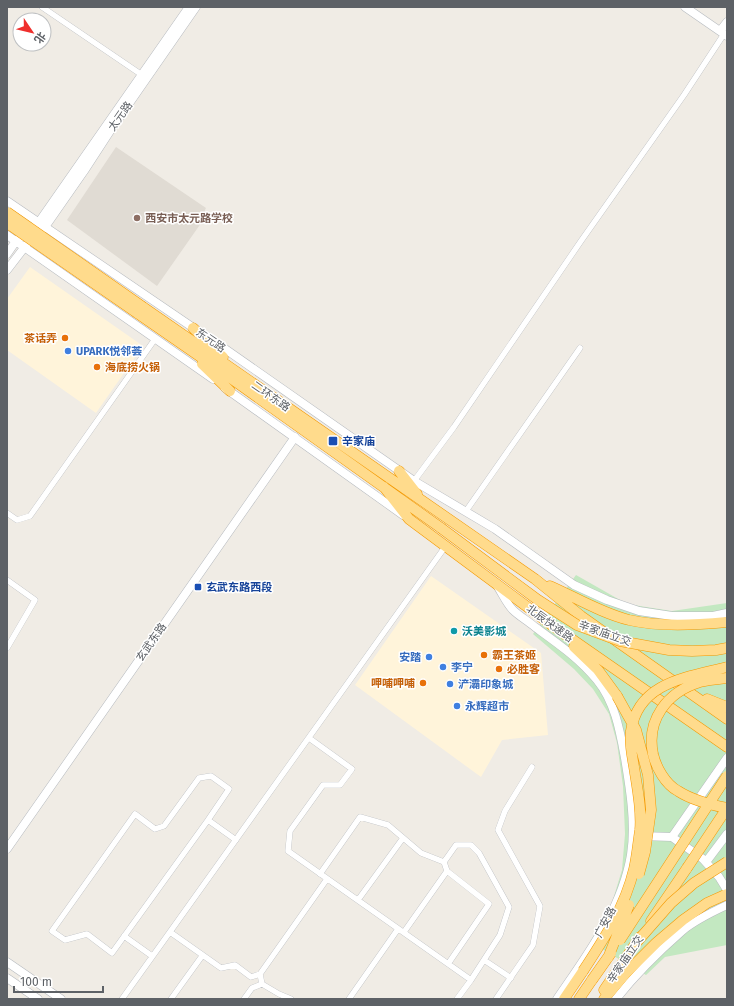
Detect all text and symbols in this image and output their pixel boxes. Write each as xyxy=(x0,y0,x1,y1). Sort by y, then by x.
north arrow xyxy=(12,12,52,52)
text: 北 xyxy=(31,29,48,46)
street label: 太元路 xyxy=(106,99,135,134)
place label: 西安市太元路学校 xyxy=(145,212,233,225)
marker: 西安市太元路学校 xyxy=(132,213,142,223)
street label: 东元路 xyxy=(193,326,228,355)
place label: 茶话弄 xyxy=(24,332,57,345)
marker: 茶话弄 xyxy=(60,333,70,343)
place label: UPARK悦邻荟 xyxy=(76,345,142,358)
marker: UPARK悦邻荟 xyxy=(63,346,73,356)
place label: 海底捞火锅 xyxy=(105,361,160,374)
marker: 海底捞火锅 xyxy=(92,362,102,372)
street label: 二环东路 xyxy=(249,378,292,414)
marker: 辛家庙 xyxy=(327,435,339,447)
place label: 辛家庙 xyxy=(342,435,375,448)
place label: 玄武东路西段 xyxy=(206,581,272,594)
marker: 玄武东路西段 xyxy=(193,582,203,592)
street label: 北辰快速路 xyxy=(524,602,576,645)
street label: 辛家庙立交 xyxy=(577,618,633,649)
street label: 玄武东路 xyxy=(133,621,169,664)
place label: 沃美影城 xyxy=(462,625,507,638)
marker: 沃美影城 xyxy=(449,626,459,636)
place label: 霸王茶姬 xyxy=(492,649,536,662)
marker: 霸王茶姬 xyxy=(479,650,489,660)
place label: 安踏 xyxy=(399,651,421,664)
marker: 安踏 xyxy=(424,652,434,662)
place label: 李宁 xyxy=(451,661,473,674)
marker: 李宁 xyxy=(438,662,448,672)
place label: 必胜客 xyxy=(507,663,540,676)
marker: 必胜客 xyxy=(494,664,504,674)
place label: 呷哺呷哺 xyxy=(371,677,415,690)
marker: 呷哺呷哺 xyxy=(418,678,428,688)
place label: 浐灞印象城 xyxy=(458,678,514,691)
marker: 浐灞印象城 xyxy=(445,679,455,689)
place label: 永辉超市 xyxy=(465,700,509,713)
marker: 永辉超市 xyxy=(452,701,462,711)
street label: 广安路 xyxy=(592,905,619,940)
street label: 辛家庙立交 xyxy=(605,933,646,986)
scale bar xyxy=(14,968,103,994)
text: 100 m xyxy=(20,975,52,989)

